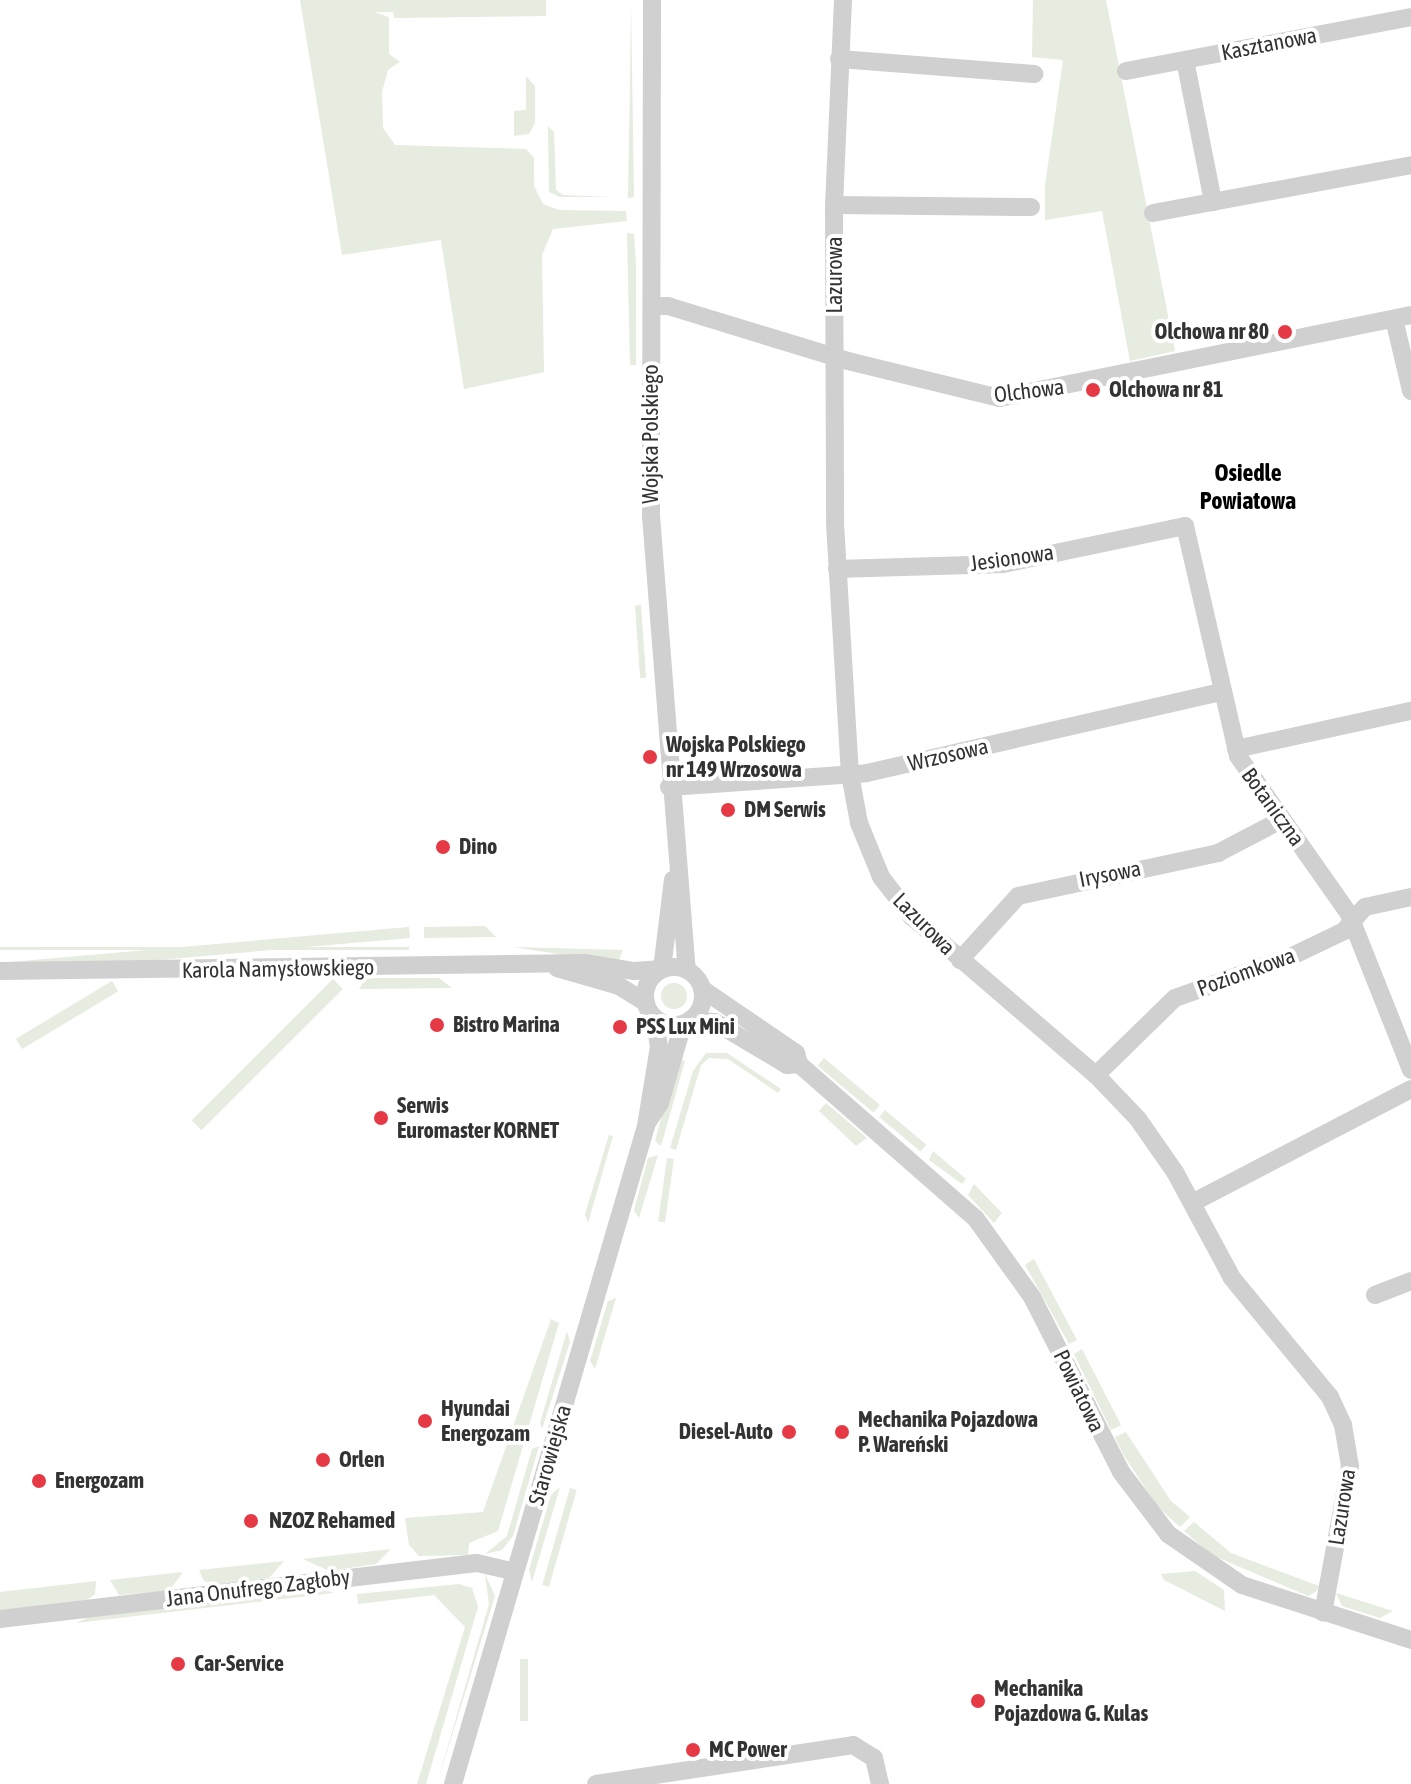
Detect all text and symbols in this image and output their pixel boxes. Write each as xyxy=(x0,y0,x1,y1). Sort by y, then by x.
street label: Kasztanowa xyxy=(1219,22,1319,66)
street label: Lazurowa xyxy=(822,236,848,314)
place label: Olchowa nr 80 xyxy=(1155,319,1269,345)
marker: Olchowa nr 80 xyxy=(1276,323,1294,341)
street label: Wojska Polskiego xyxy=(638,364,664,504)
street label: Olchowa xyxy=(992,374,1066,408)
place label: Olchowa nr 81 xyxy=(1109,377,1223,403)
marker: Olchowa nr 81 xyxy=(1084,381,1102,399)
district label: Osiedle Powiatowa xyxy=(1200,459,1296,515)
street label: Jesionowa xyxy=(969,539,1055,577)
place label: Wojska Polskiego nr 149 Wrzosowa xyxy=(666,731,806,782)
street label: Wrzosowa xyxy=(905,733,991,777)
marker: Wojska Polskiego nr 149 Wrzosowa xyxy=(641,748,659,766)
street label: Botaniczna xyxy=(1236,763,1310,851)
place label: DM Serwis xyxy=(744,797,826,823)
marker: DM Serwis xyxy=(719,801,737,819)
place label: Dino xyxy=(459,834,497,860)
marker: Dino xyxy=(434,838,452,856)
street label: Irysowa xyxy=(1077,855,1143,893)
street label: Lazurowa xyxy=(887,887,961,961)
street label: Poziomkowa xyxy=(1193,942,1299,1002)
street label: Karola Namysłowskiego xyxy=(182,954,374,984)
place label: Bistro Marina xyxy=(453,1012,560,1038)
place label: PSS Lux Mini xyxy=(636,1014,735,1040)
marker: Bistro Marina xyxy=(428,1016,446,1034)
marker: PSS Lux Mini xyxy=(611,1018,629,1036)
place label: Serwis Euromaster KORNET xyxy=(397,1092,559,1144)
marker: Serwis Euromaster KORNET xyxy=(372,1109,390,1127)
street label: Powiatowa xyxy=(1048,1345,1110,1437)
place label: Hyundai Energozam xyxy=(441,1395,530,1446)
street label: Starowiejska xyxy=(523,1402,577,1508)
place label: Mechanika Pojazdowa P. Wareński xyxy=(858,1406,1038,1458)
marker: Hyundai Energozam xyxy=(416,1412,434,1430)
place label: Diesel-Auto xyxy=(679,1419,773,1445)
marker: Diesel-Auto xyxy=(780,1423,798,1441)
marker: Mechanika Pojazdowa P. Wareński xyxy=(833,1423,851,1441)
place label: Orlen xyxy=(339,1447,385,1473)
marker: Orlen xyxy=(314,1451,332,1469)
street label: Lazurowa xyxy=(1323,1467,1361,1547)
place label: Energozam xyxy=(55,1468,144,1494)
marker: Energozam xyxy=(30,1472,48,1490)
place label: NZOZ Rehamed xyxy=(269,1508,395,1534)
marker: NZOZ Rehamed xyxy=(240,1510,262,1532)
street label: Jana Onufrego Zagłoby xyxy=(165,1564,351,1612)
place label: Car-Service xyxy=(194,1651,284,1677)
marker: Car-Service xyxy=(169,1655,187,1673)
place label: Mechanika Pojazdowa G. Kulas xyxy=(994,1675,1148,1726)
marker: Mechanika Pojazdowa G. Kulas xyxy=(969,1692,987,1710)
place label: MC Power xyxy=(709,1737,787,1763)
marker: MC Power xyxy=(684,1741,702,1759)

